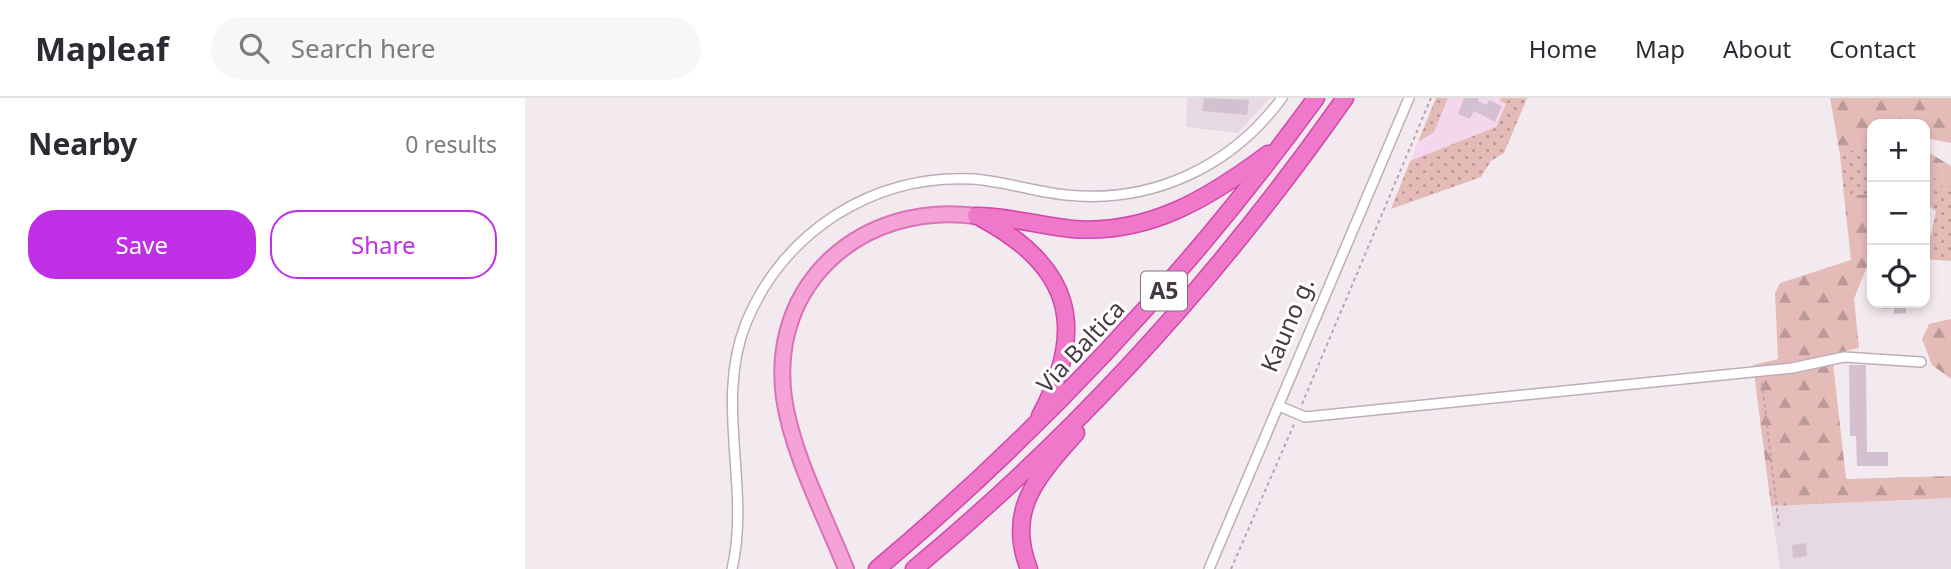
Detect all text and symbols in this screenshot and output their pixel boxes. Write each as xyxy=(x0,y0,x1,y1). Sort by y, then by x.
search box xyxy=(211,17,701,80)
text: Mapleaf xyxy=(35,26,169,71)
icon: search xyxy=(235,29,273,67)
text: Search here xyxy=(291,30,436,66)
text: Home xyxy=(1529,32,1597,65)
text: Map xyxy=(1635,32,1685,65)
text: About xyxy=(1723,32,1791,65)
text: Contact xyxy=(1829,32,1916,65)
map controls xyxy=(1867,119,1930,308)
button: + xyxy=(1867,119,1930,182)
text: Nearby xyxy=(28,123,137,164)
text: 0 results xyxy=(405,128,497,160)
button: − xyxy=(1867,182,1930,245)
button: Save xyxy=(28,210,256,279)
button: Share xyxy=(270,210,497,279)
button: locate xyxy=(1867,245,1930,308)
road number: A5 xyxy=(1141,272,1187,310)
street label: Kauno g. xyxy=(1252,272,1321,377)
street label: Via Baltica xyxy=(1028,293,1131,399)

